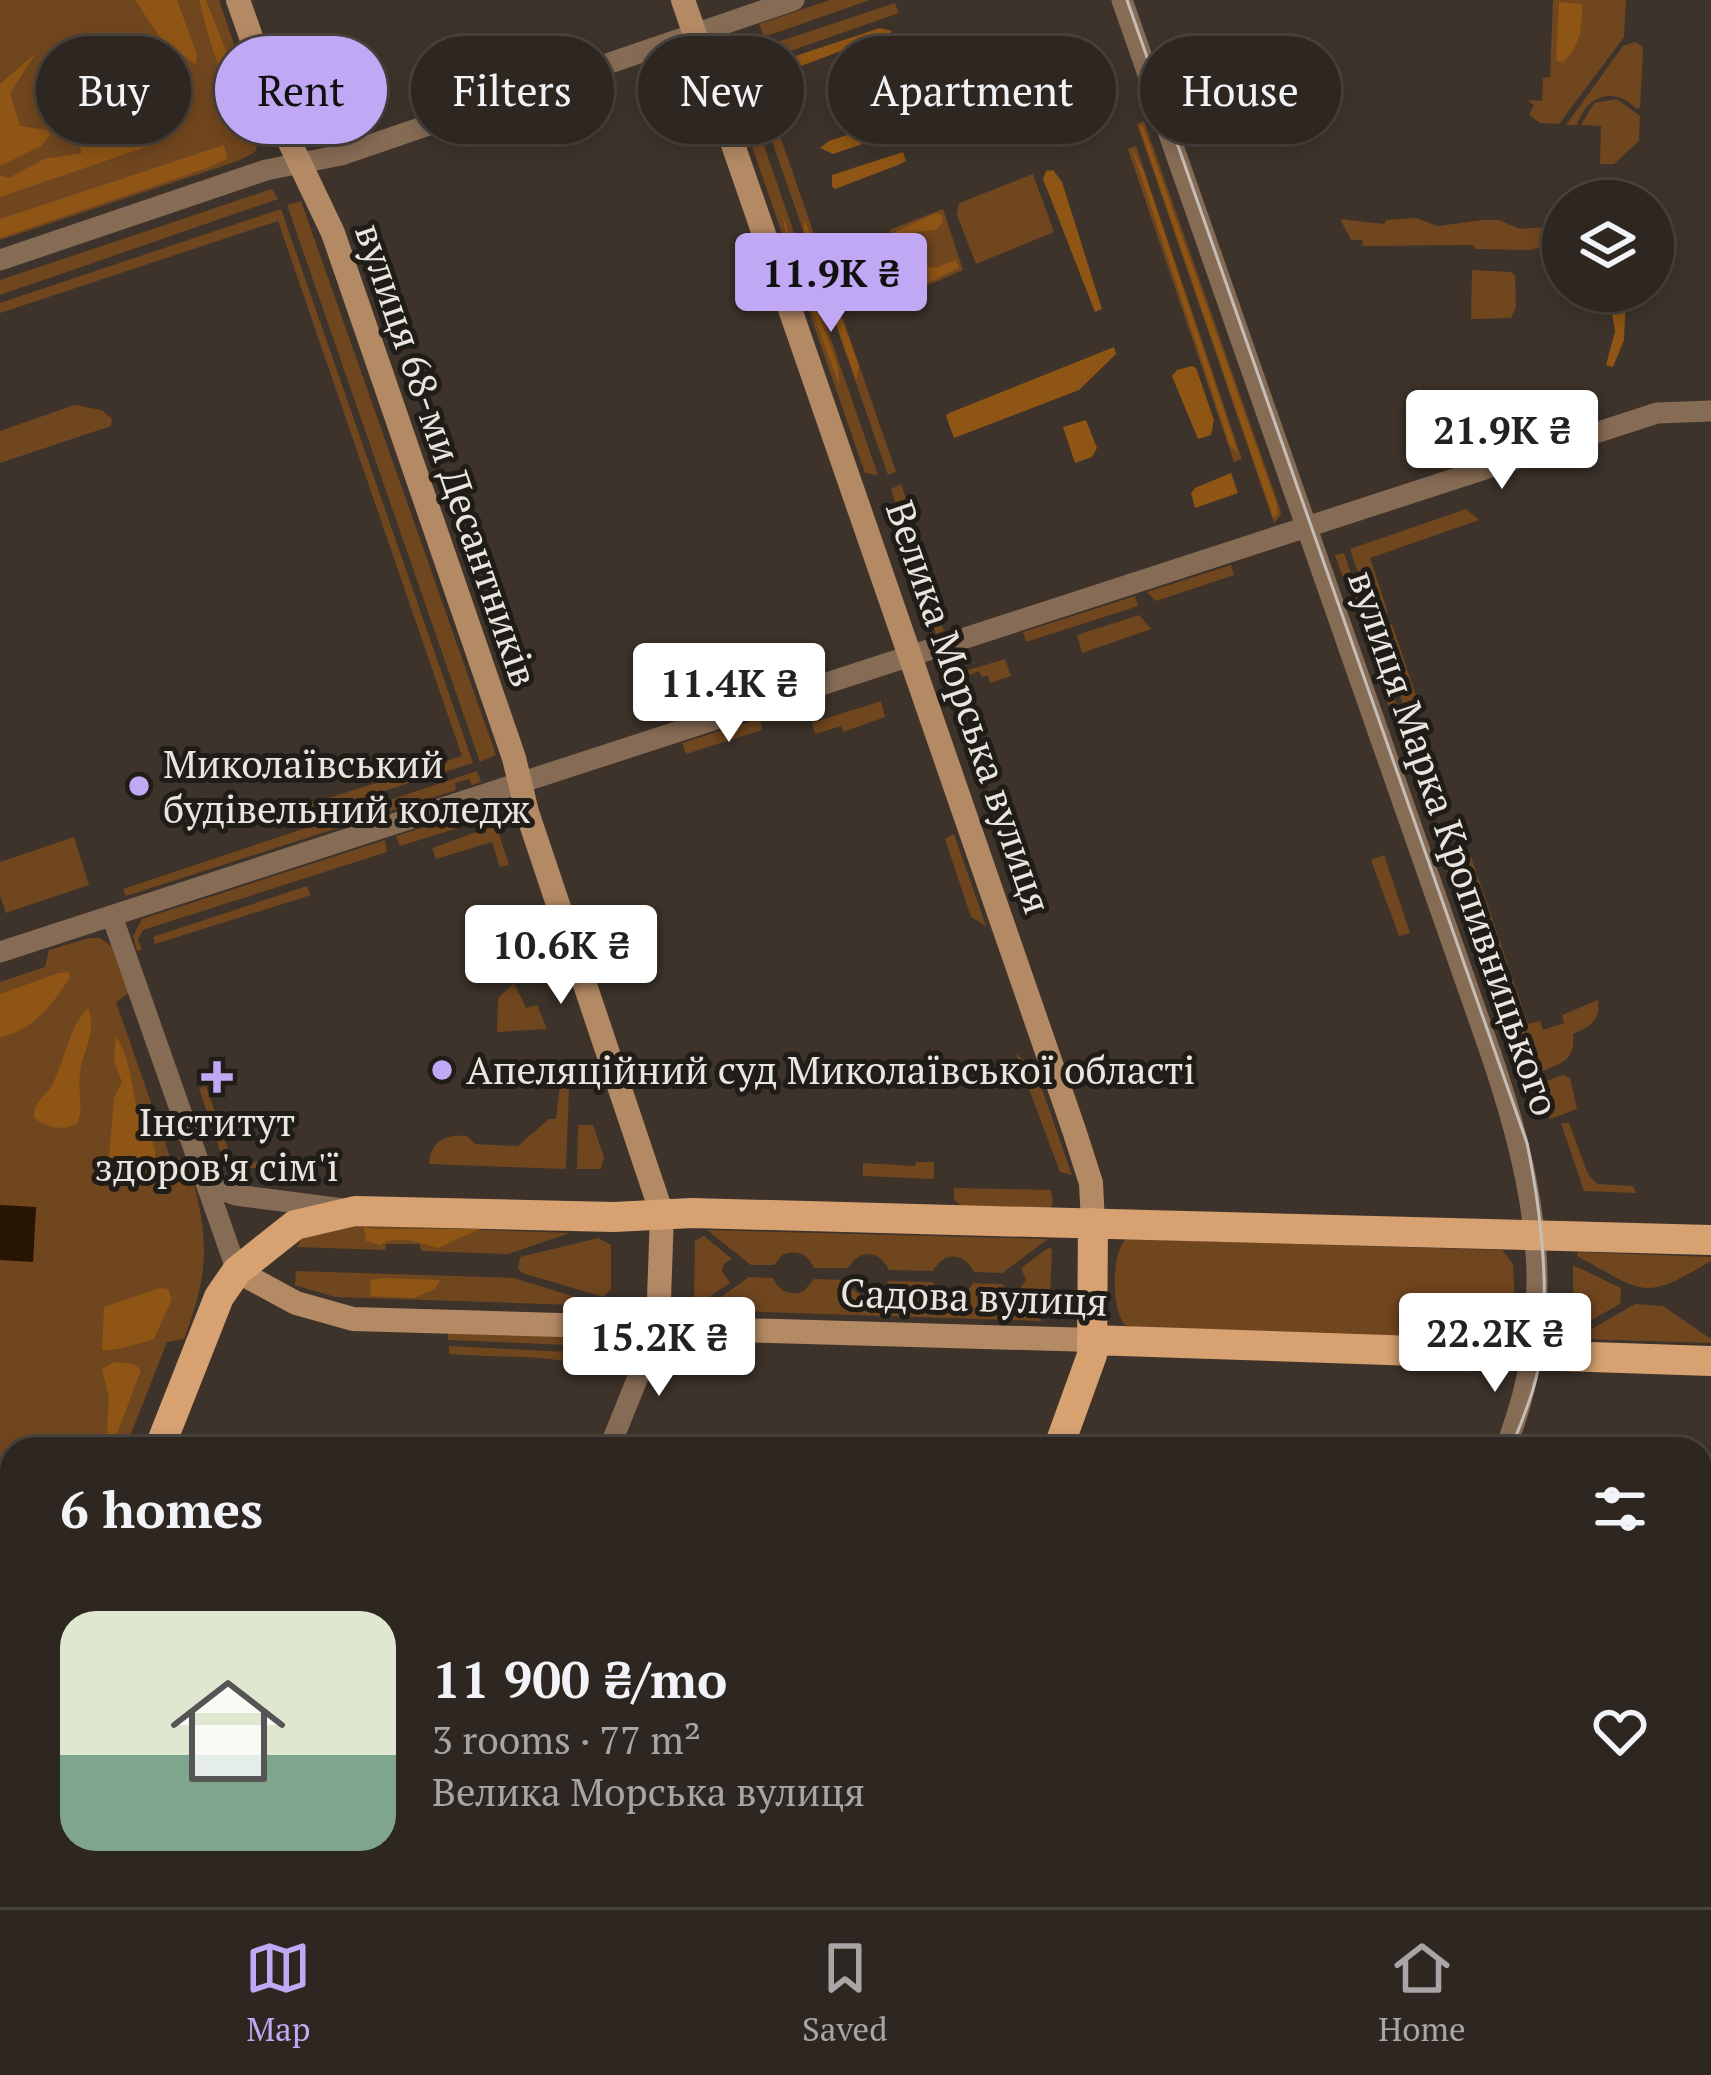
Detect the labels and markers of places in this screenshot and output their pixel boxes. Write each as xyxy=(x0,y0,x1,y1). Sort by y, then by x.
pin: 11.9K ₴ xyxy=(720,233,942,335)
pin: 21.9K ₴ xyxy=(1391,390,1613,492)
pin: 11.4K ₴ xyxy=(618,643,840,745)
place label: Миколаївський будівельний коледж xyxy=(163,737,531,834)
marker: Миколаївський будівельний коледж xyxy=(126,773,152,799)
pin: 10.6K ₴ xyxy=(450,905,672,1007)
place label: Апеляційний суд Миколаївської області xyxy=(466,1043,1195,1095)
marker: Апеляційний суд Миколаївської області xyxy=(429,1057,455,1083)
marker: Інститут здоров'я сім'ї xyxy=(201,1061,233,1093)
place label: Інститут здоров'я сім'ї xyxy=(94,1095,340,1192)
pin: 22.2K ₴ xyxy=(1384,1293,1606,1395)
pin: 15.2K ₴ xyxy=(548,1297,770,1399)

